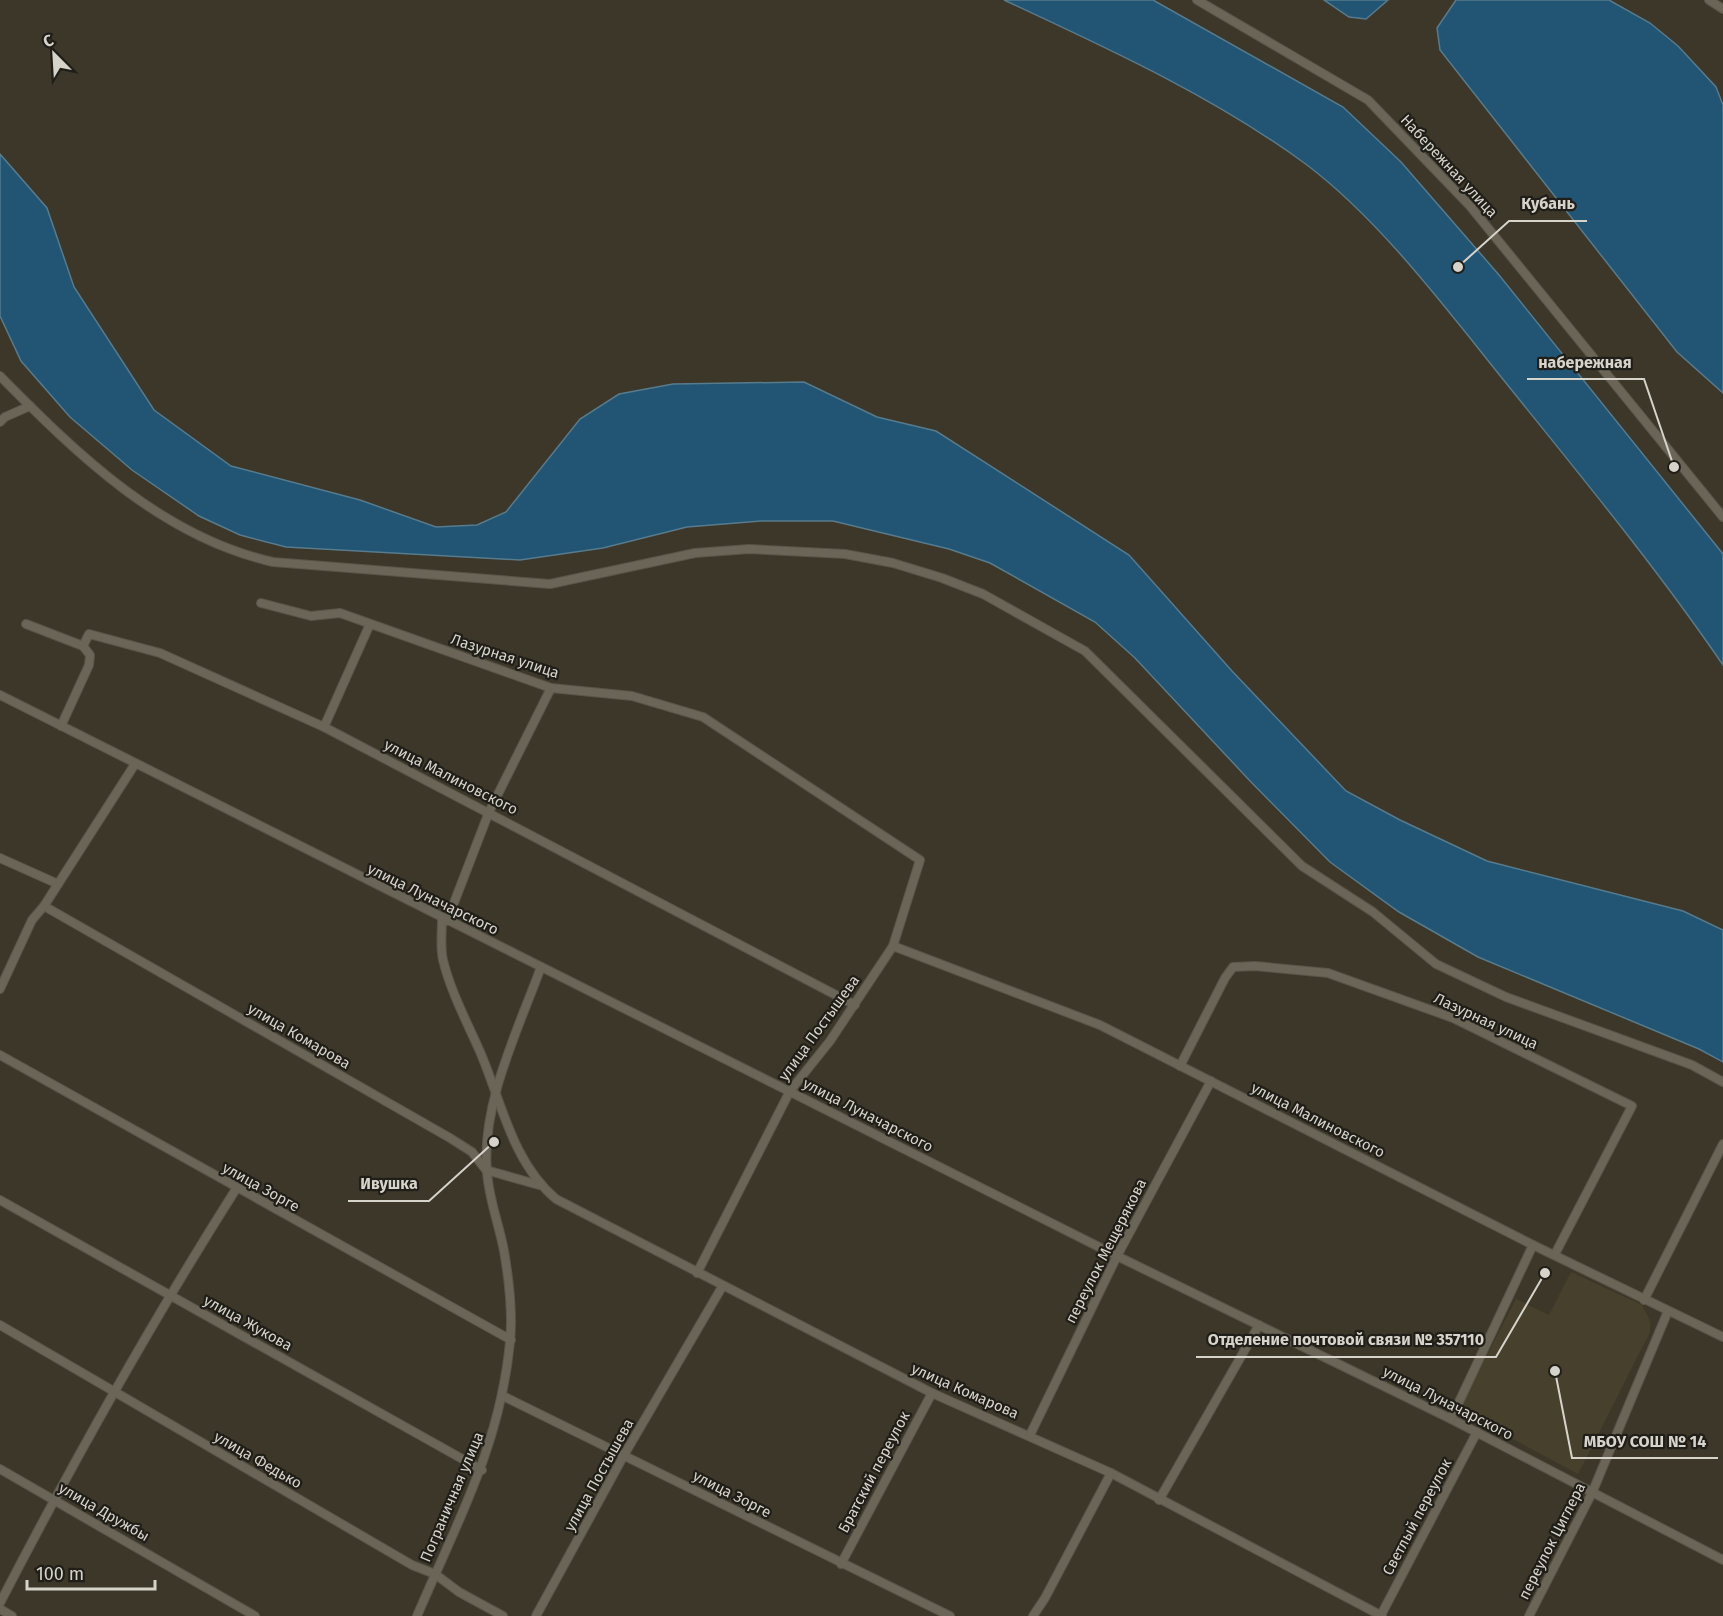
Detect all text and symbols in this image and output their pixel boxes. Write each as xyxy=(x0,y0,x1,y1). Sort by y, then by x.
north arrow xyxy=(24,24,84,84)
text: С xyxy=(40,30,57,51)
street label: Набережная улица xyxy=(1397,111,1501,221)
callout: Кубань xyxy=(1509,187,1587,221)
text: Кубань xyxy=(1521,194,1575,213)
callout: набережная xyxy=(1527,345,1644,379)
text: набережная xyxy=(1538,353,1632,372)
street label: Лазурная улица xyxy=(449,630,561,682)
street label: улица Малиновского xyxy=(381,735,521,819)
street label: улица Луначарского xyxy=(364,859,502,939)
street label: улица Постышева xyxy=(775,972,863,1084)
street label: Лазурная улица xyxy=(1431,989,1541,1053)
street label: улица Комарова xyxy=(244,999,354,1073)
street label: улица Луначарского xyxy=(800,1074,936,1156)
street label: улица Малиновского xyxy=(1248,1078,1388,1162)
street label: улица Зорге xyxy=(219,1158,303,1216)
callout: Ивушка xyxy=(348,1167,429,1201)
text: Ивушка xyxy=(360,1174,418,1193)
street label: переулок Мещерякова xyxy=(1062,1176,1150,1326)
street label: улица Жукова xyxy=(201,1291,295,1355)
callout: Отделение почтовой связи № 357110 xyxy=(1196,1323,1496,1357)
text: Отделение почтовой связи № 357110 xyxy=(1208,1330,1484,1349)
street label: улица Комарова xyxy=(909,1359,1021,1423)
street label: улица Луначарского xyxy=(1380,1362,1516,1444)
street label: Братский переулок xyxy=(834,1408,914,1536)
street label: улица Постышева xyxy=(561,1415,637,1535)
callout: МБОУ СОШ № 14 xyxy=(1572,1424,1718,1458)
street label: улица Федько xyxy=(211,1428,305,1492)
street label: Пограничная улица xyxy=(416,1429,488,1565)
text: МБОУ СОШ № 14 xyxy=(1584,1432,1706,1451)
street label: Светлый переулок xyxy=(1379,1455,1455,1578)
street label: улица Зорге xyxy=(690,1467,774,1521)
street label: улица Дружбы xyxy=(56,1479,152,1545)
street label: переулок Циглера xyxy=(1515,1480,1589,1602)
scale bar xyxy=(27,1553,154,1591)
text: 100 m xyxy=(36,1563,84,1585)

